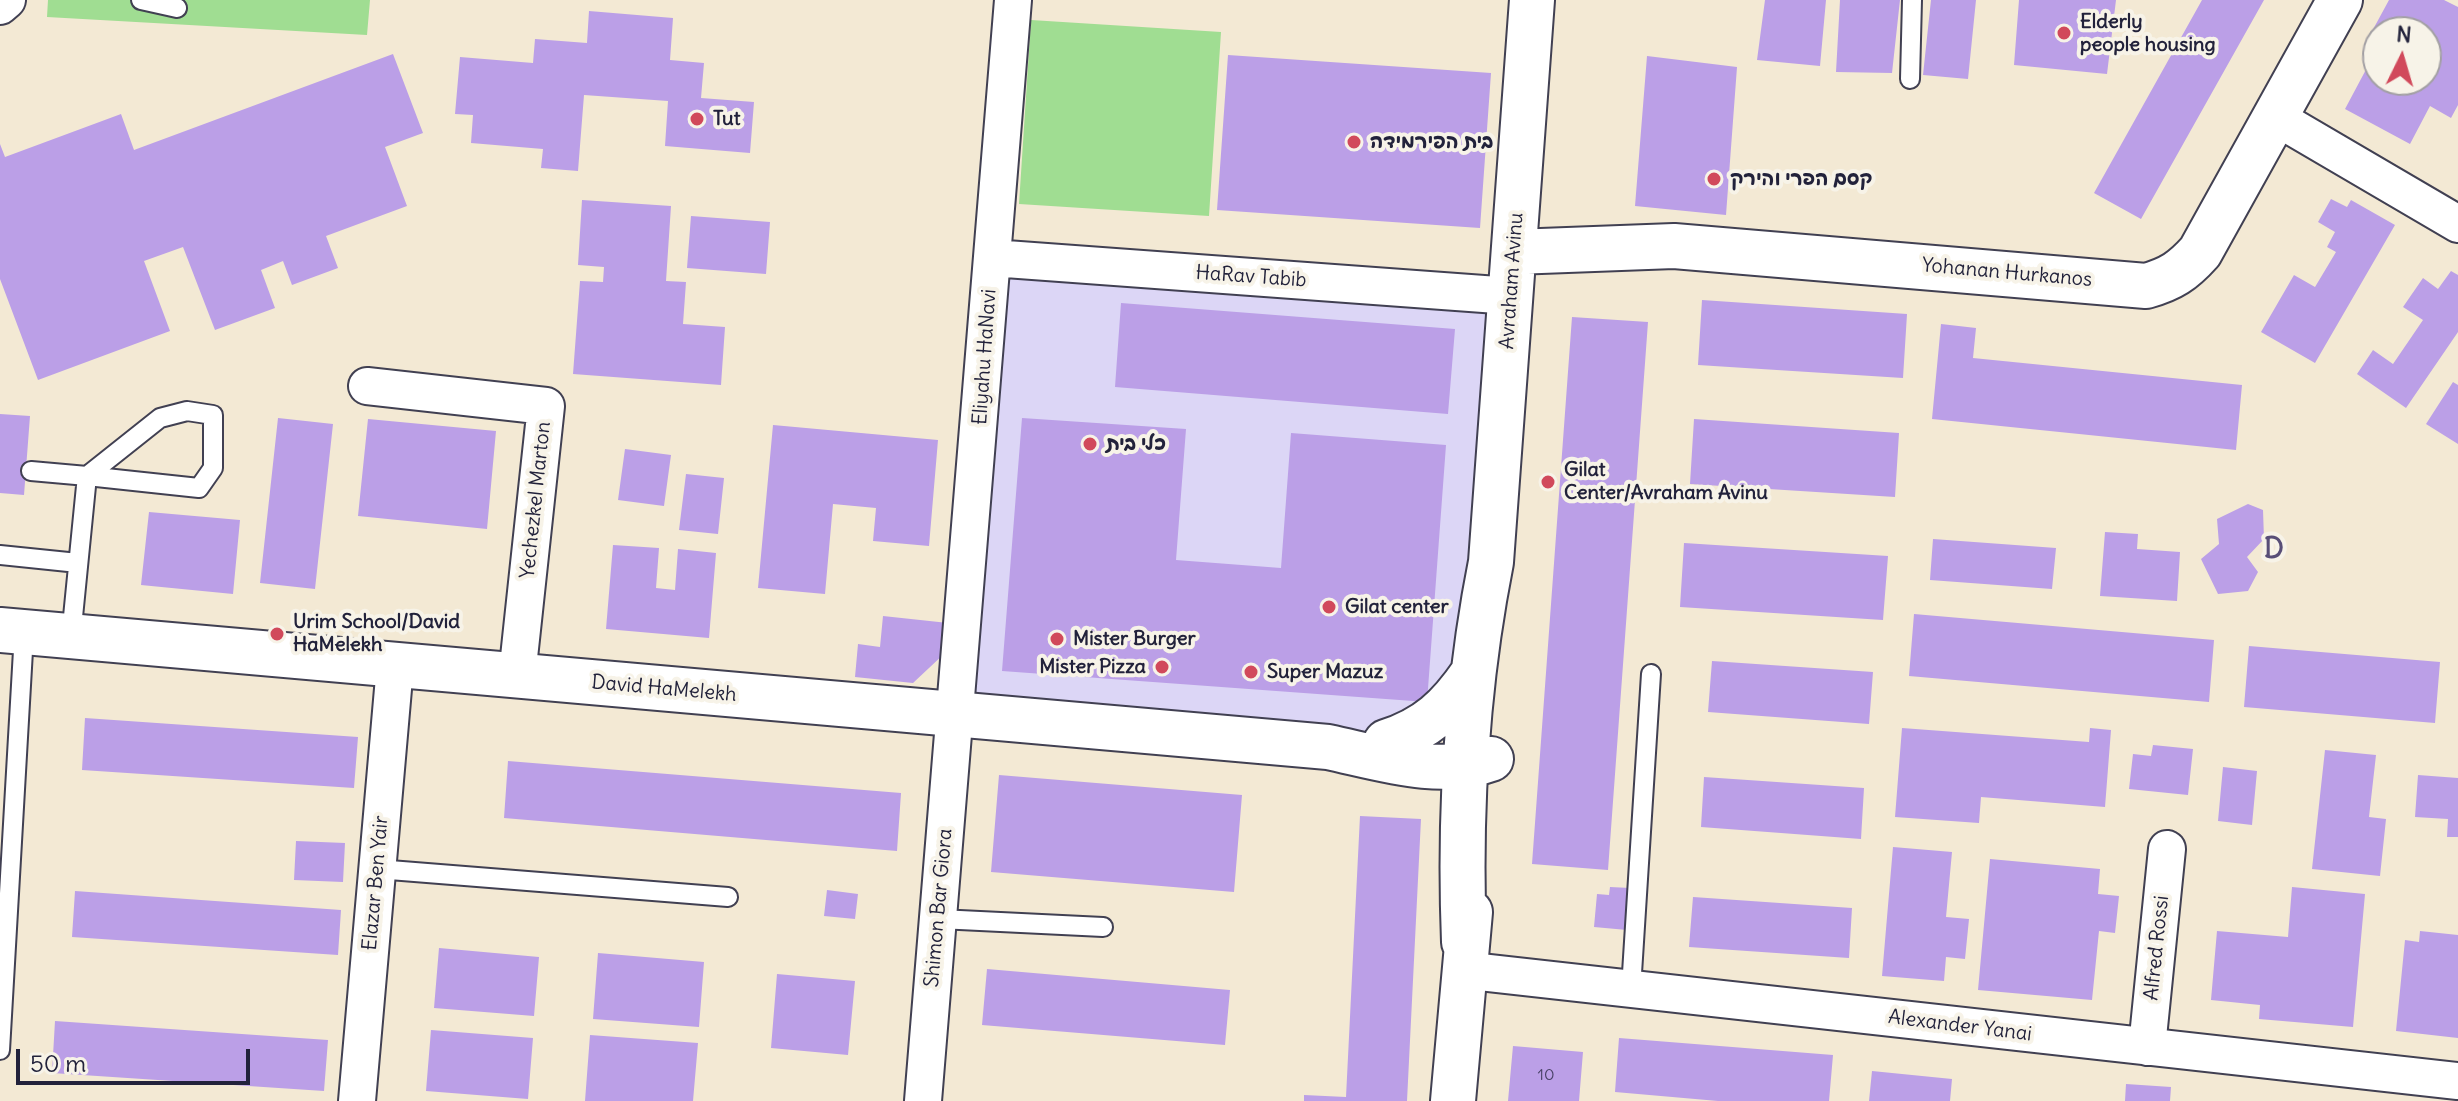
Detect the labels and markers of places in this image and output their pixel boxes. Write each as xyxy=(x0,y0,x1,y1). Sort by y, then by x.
place label: Elderly people housing xyxy=(2080,10,2216,57)
marker: Elderly people housing xyxy=(2055,24,2073,42)
place label: Tut xyxy=(713,107,740,131)
marker: Tut xyxy=(688,110,706,128)
place label: בית הפירמידה xyxy=(1370,130,1494,154)
marker: בית הפירמידה xyxy=(1345,133,1363,151)
place label: קסם הפרי והירק xyxy=(1730,167,1873,191)
marker: קסם הפרי והירק xyxy=(1705,170,1723,188)
place label: כלי בית xyxy=(1106,432,1166,456)
marker: כלי בית xyxy=(1081,435,1099,453)
place label: Gilat Center/Avraham Avinu xyxy=(1564,458,1768,505)
marker: Gilat Center/Avraham Avinu xyxy=(1539,473,1557,491)
place label: Gilat center xyxy=(1345,595,1449,619)
marker: Gilat center xyxy=(1320,598,1338,616)
place label: Urim School/David HaMelekh xyxy=(293,610,460,657)
marker: Urim School/David HaMelekh xyxy=(268,625,286,643)
place label: Mister Burger xyxy=(1073,627,1196,651)
marker: Mister Burger xyxy=(1048,630,1066,648)
place label: Mister Pizza xyxy=(1039,655,1146,679)
marker: Mister Pizza xyxy=(1153,658,1171,676)
place label: Super Mazuz xyxy=(1267,660,1383,684)
marker: Super Mazuz xyxy=(1242,663,1260,681)

